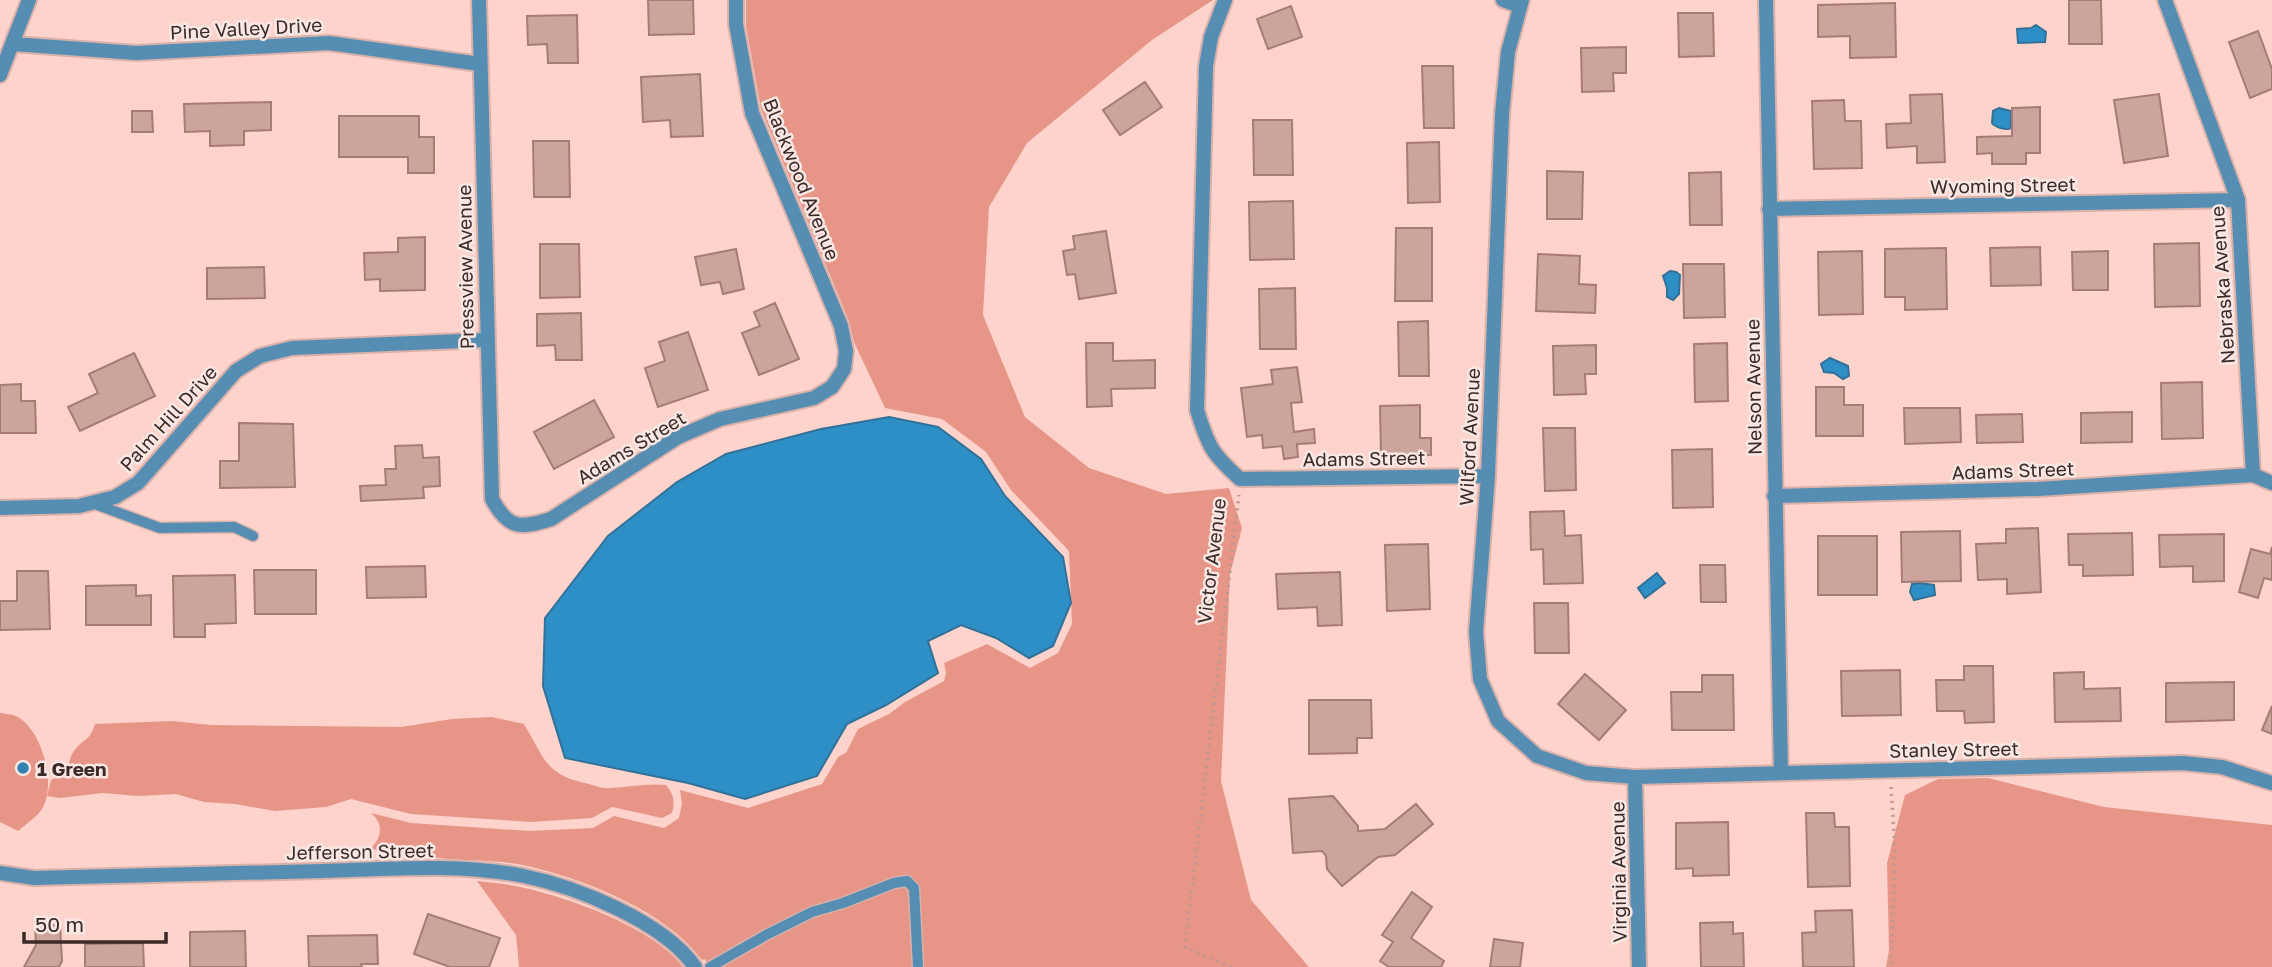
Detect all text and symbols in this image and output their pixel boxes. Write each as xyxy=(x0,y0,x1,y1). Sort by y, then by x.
street label: Pine Valley Drive xyxy=(169,13,323,43)
street label: Blackwood Avenue xyxy=(759,95,845,263)
street label: Wyoming Street xyxy=(1930,172,2076,198)
street label: Pressview Avenue xyxy=(452,185,478,349)
street label: Nebraska Avenue xyxy=(2205,205,2239,365)
street label: Nelson Avenue xyxy=(1740,319,1766,455)
street label: Palm Hill Drive xyxy=(115,360,221,476)
street label: Wilford Avenue xyxy=(1454,368,1484,506)
street label: Adams Street xyxy=(572,406,690,488)
street label: Adams Street xyxy=(1302,445,1426,471)
street label: Adams Street xyxy=(1951,456,2075,484)
street label: Victor Avenue xyxy=(1192,497,1230,625)
street label: Stanley Street xyxy=(1889,736,2019,762)
place label: 1 Green xyxy=(37,757,107,780)
marker: 1 Green xyxy=(15,760,31,776)
street label: Virginia Avenue xyxy=(1605,801,1631,943)
street label: Jefferson Street xyxy=(286,838,434,864)
scale bar xyxy=(24,900,166,944)
text: 50 m xyxy=(35,911,84,937)

